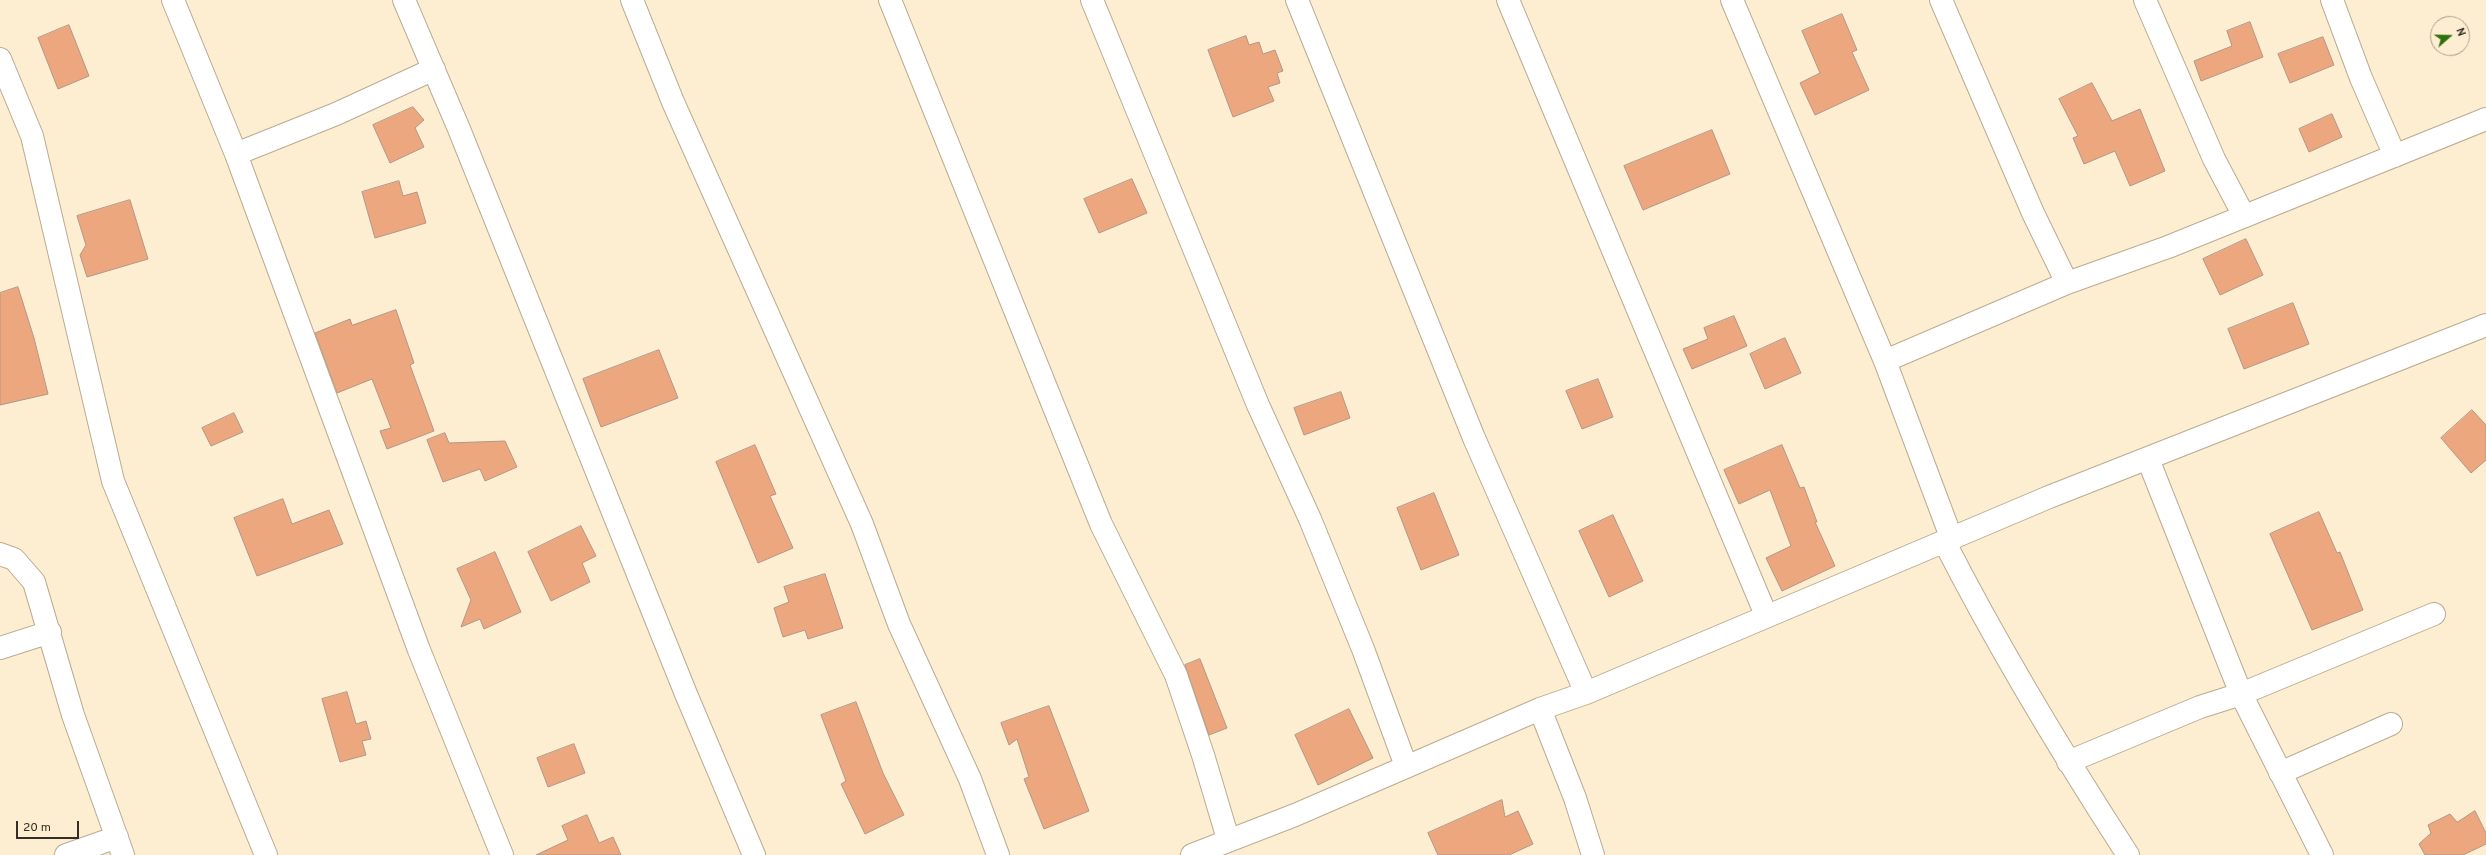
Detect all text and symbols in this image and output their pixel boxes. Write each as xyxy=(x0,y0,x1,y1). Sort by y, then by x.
north arrow xyxy=(2430,16,2470,56)
text: N xyxy=(2452,26,2468,38)
scale bar xyxy=(18,813,81,839)
text: 20 m xyxy=(23,820,51,836)

